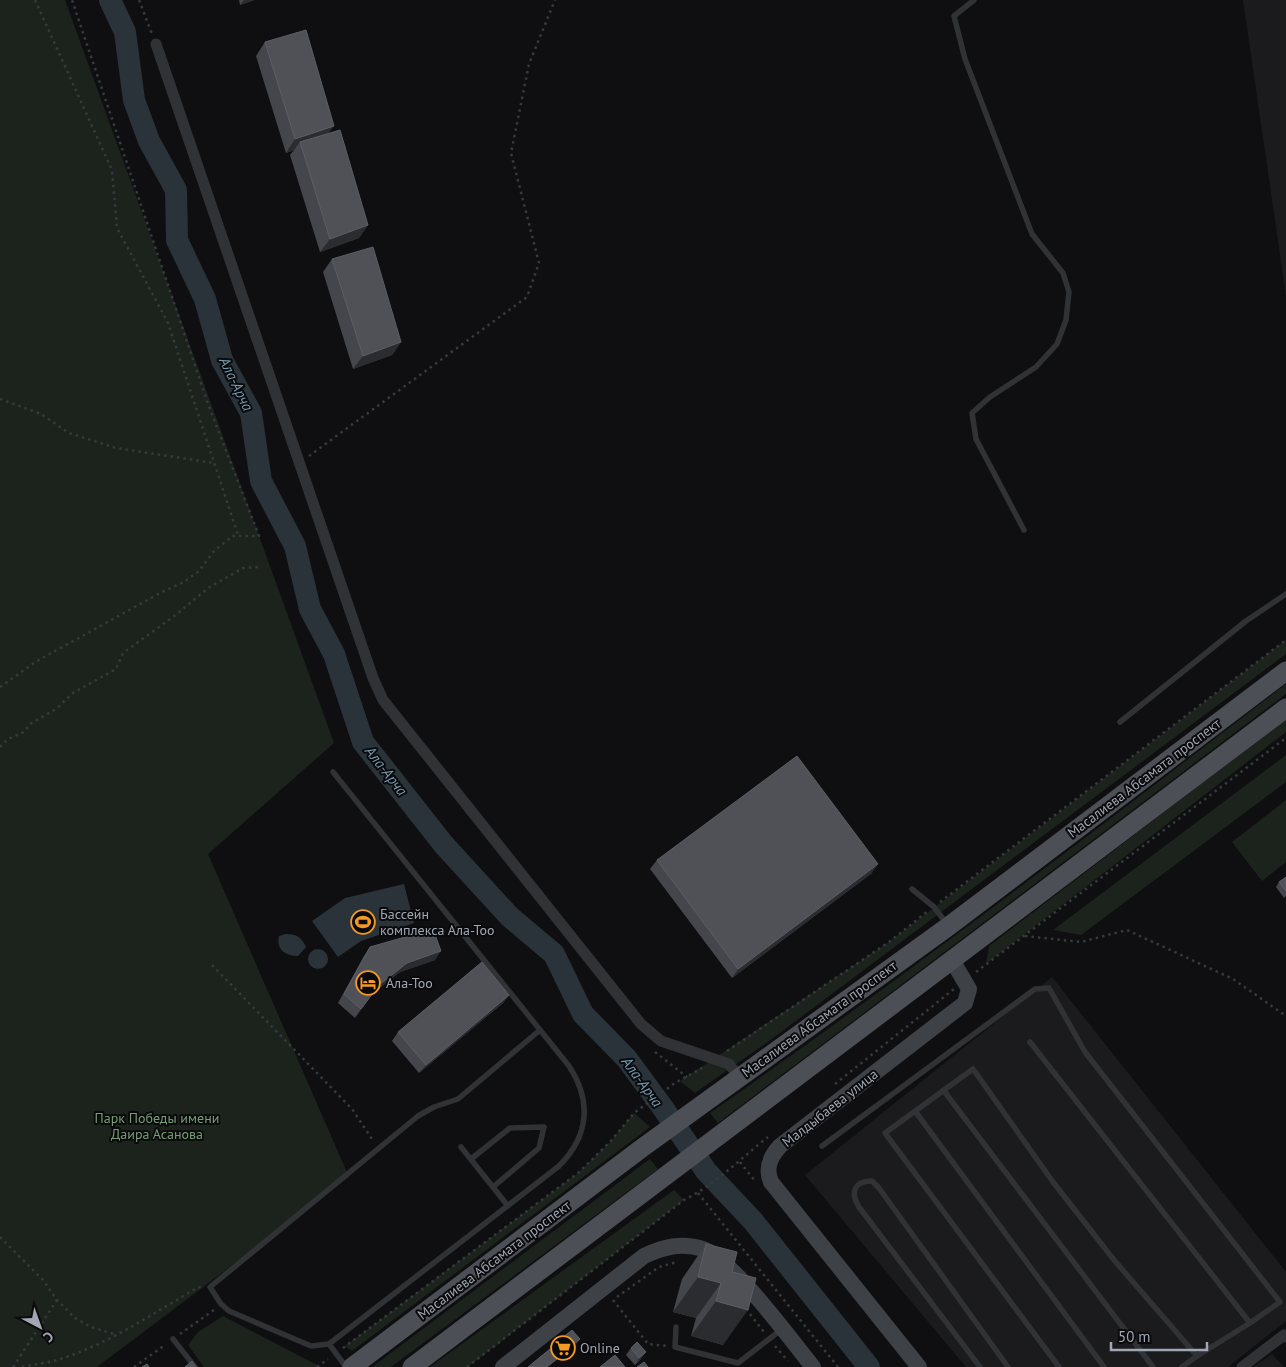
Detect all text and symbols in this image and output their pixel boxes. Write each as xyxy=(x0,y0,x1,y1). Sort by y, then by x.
water label: Ала-Арча xyxy=(215,353,258,414)
street label: Масалиева Абсамата проспект xyxy=(1064,714,1225,842)
water label: Ала-Арча xyxy=(361,741,412,800)
place label: Бассейн комплекса Ала-Тоо xyxy=(380,905,495,939)
sports icon: Бассейн комплекса Ала-Тоо xyxy=(350,909,376,935)
street label: Масалиева Абсамата проспект xyxy=(738,956,900,1081)
hotel icon: Ала-Тоо xyxy=(355,970,381,996)
place label: Ала-Тоо xyxy=(386,974,433,992)
water label: Ала-Арча xyxy=(617,1052,667,1111)
street label: Малдыбаева улица xyxy=(778,1065,882,1151)
park label: Парк Победы имени Даира Асанова xyxy=(95,1109,219,1143)
street label: Масалиева Абсамата проспект xyxy=(414,1196,575,1324)
north arrow xyxy=(15,1302,65,1352)
scale bar xyxy=(1111,1320,1207,1352)
text: С xyxy=(40,1327,57,1346)
text: 50 m xyxy=(1118,1327,1151,1346)
supermarket icon: Online xyxy=(550,1335,576,1361)
place label: Online xyxy=(580,1339,620,1357)

